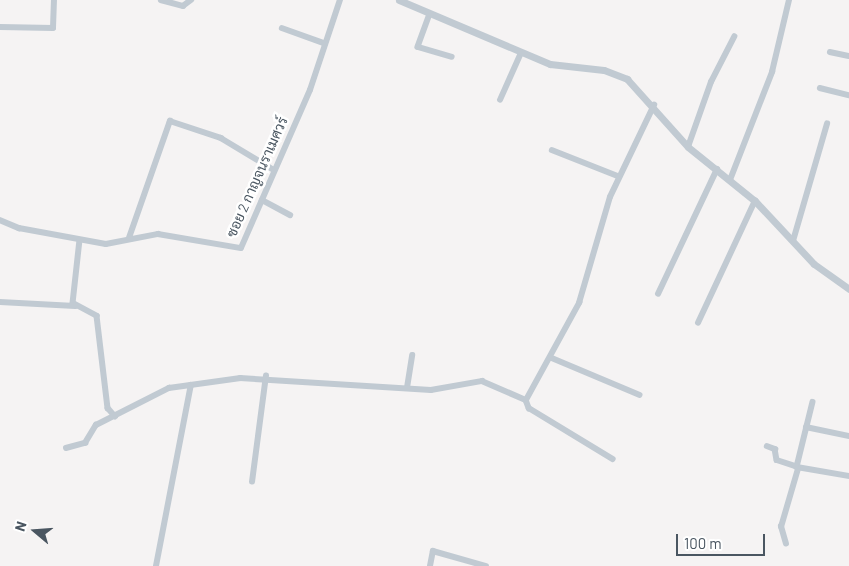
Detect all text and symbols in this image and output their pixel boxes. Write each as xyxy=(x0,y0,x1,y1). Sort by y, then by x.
street label: ซอย 2 กาญจนราเมศวร์ xyxy=(223,114,291,240)
north arrow xyxy=(10,506,60,556)
text: N xyxy=(11,519,30,533)
scale bar xyxy=(679,524,768,556)
text: 100 m xyxy=(684,534,722,552)

